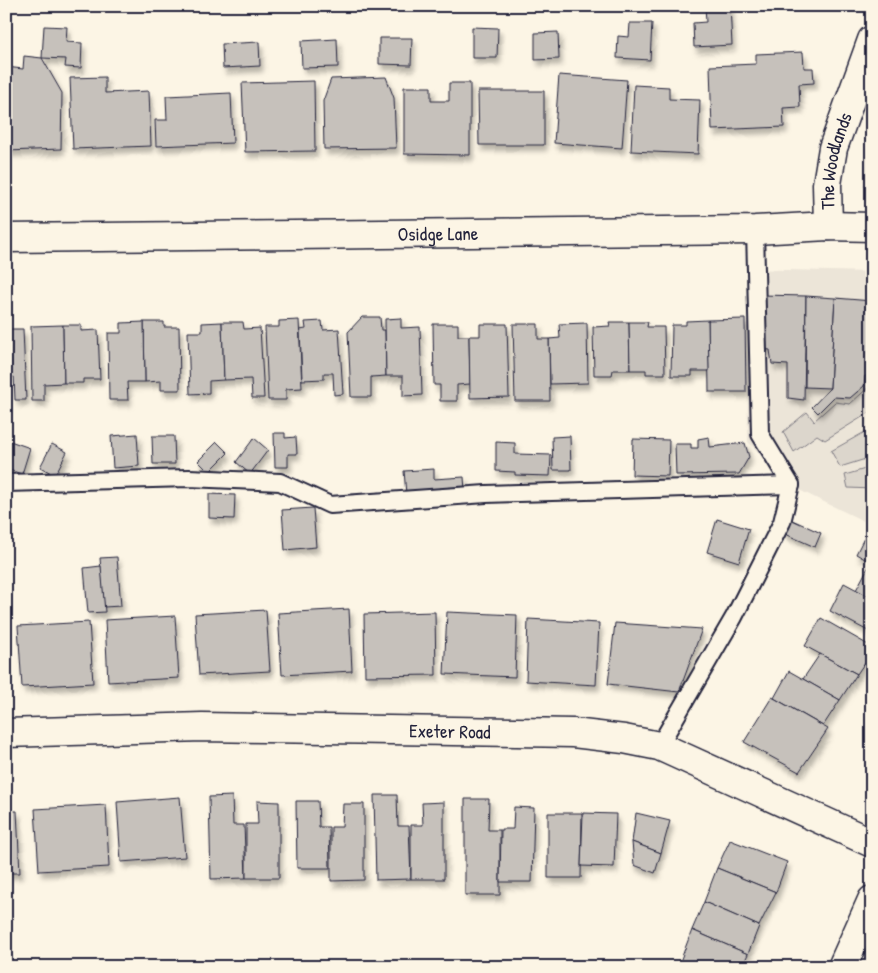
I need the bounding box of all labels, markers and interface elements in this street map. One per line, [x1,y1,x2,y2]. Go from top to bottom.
street label: The Woodlands [814,109,858,210]
street label: Osidge Lane [397,220,479,247]
street label: Exeter Road [409,717,491,745]

